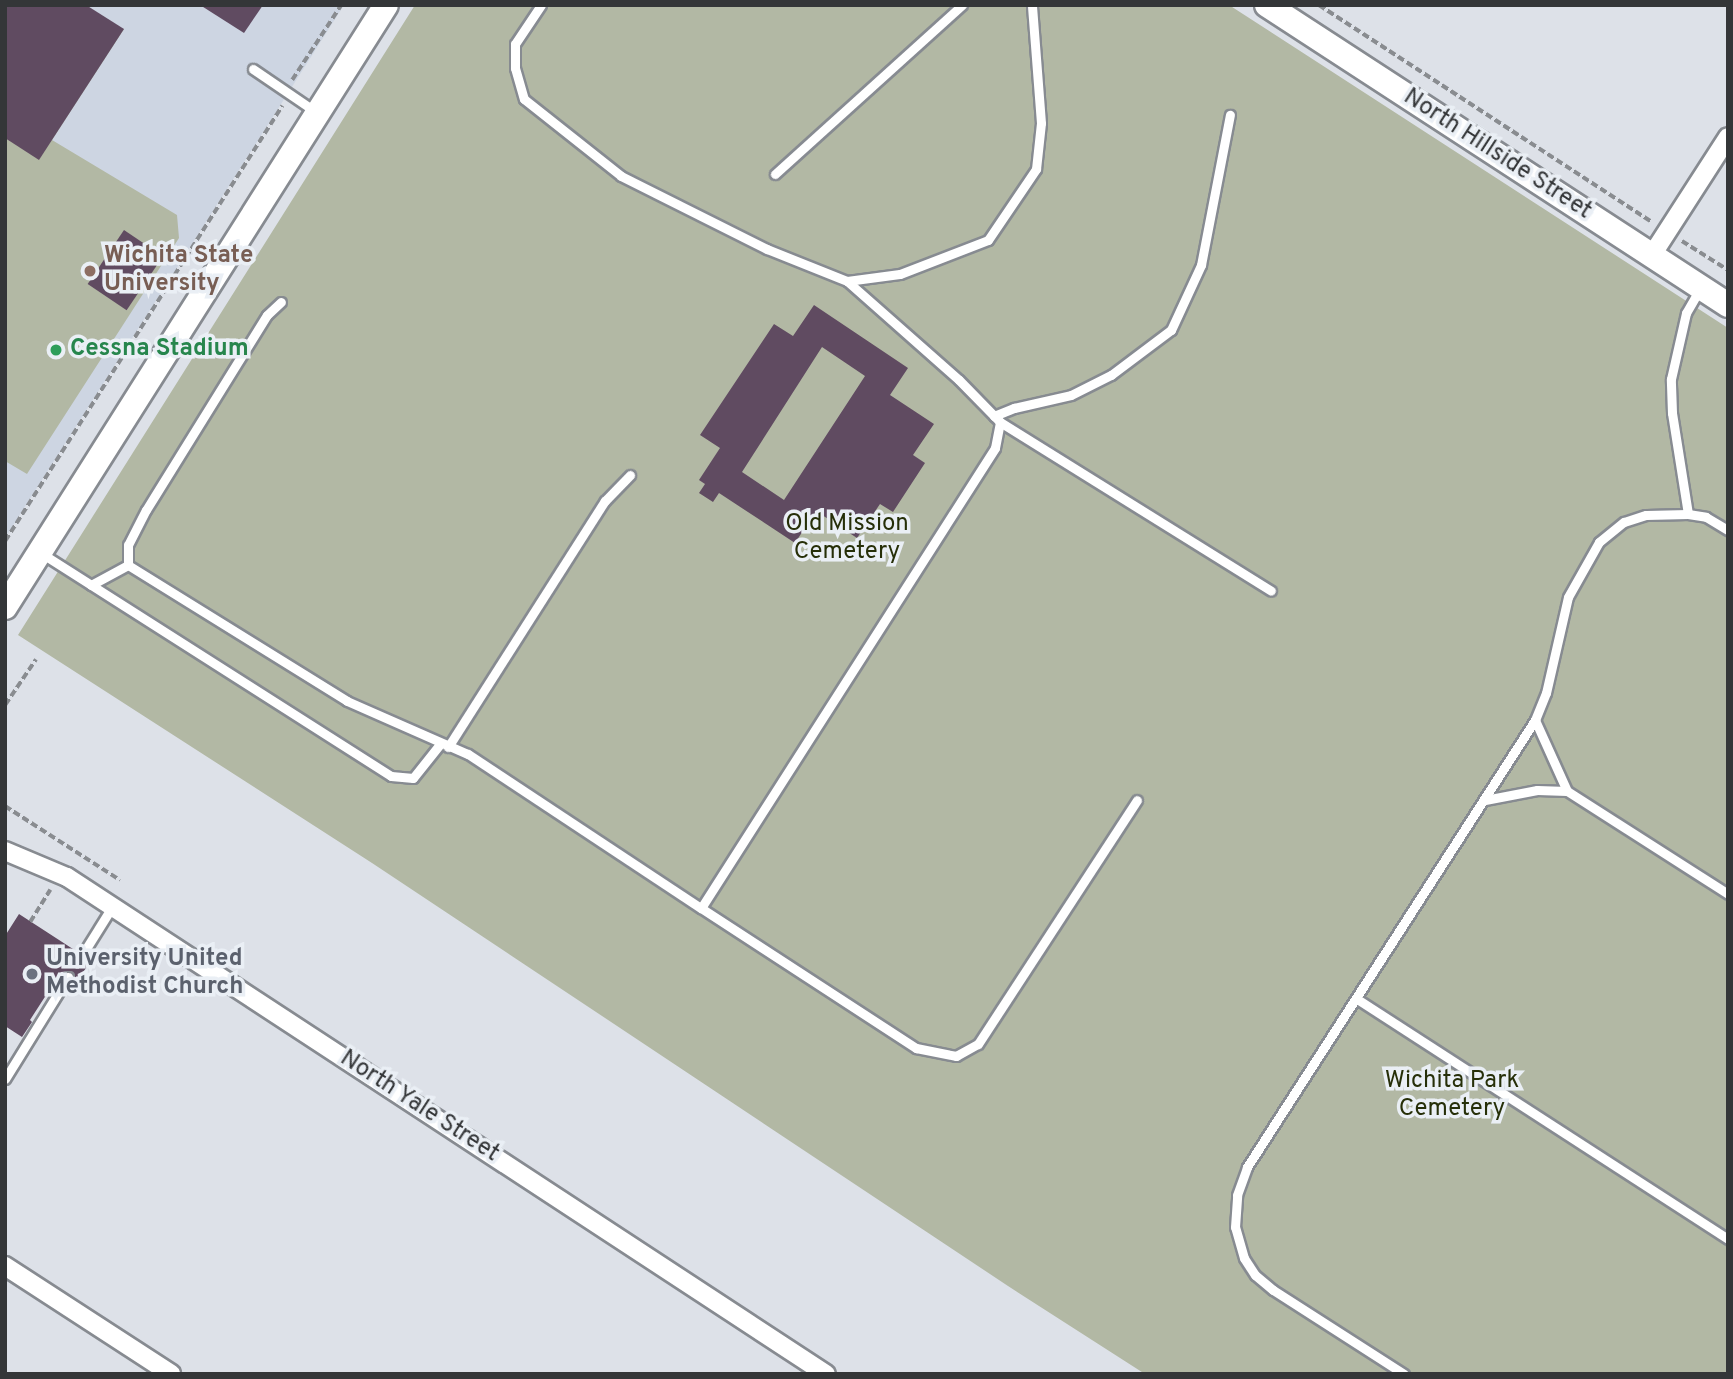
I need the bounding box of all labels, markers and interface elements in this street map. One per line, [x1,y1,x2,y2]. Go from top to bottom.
street label: North Hillside Street [1397,83,1597,227]
place label: Wichita State University [104,243,253,299]
marker: Wichita State University [82,263,98,279]
place label: Cessna Stadium [70,336,249,364]
marker: Cessna Stadium [48,342,64,358]
park label: Old Mission Cemetery [785,511,909,567]
place label: University United Methodist Church [46,946,244,1002]
marker: University United Methodist Church [24,966,40,982]
street label: North Yale Street [334,1045,504,1169]
park label: Wichita Park Cemetery [1385,1068,1519,1124]

